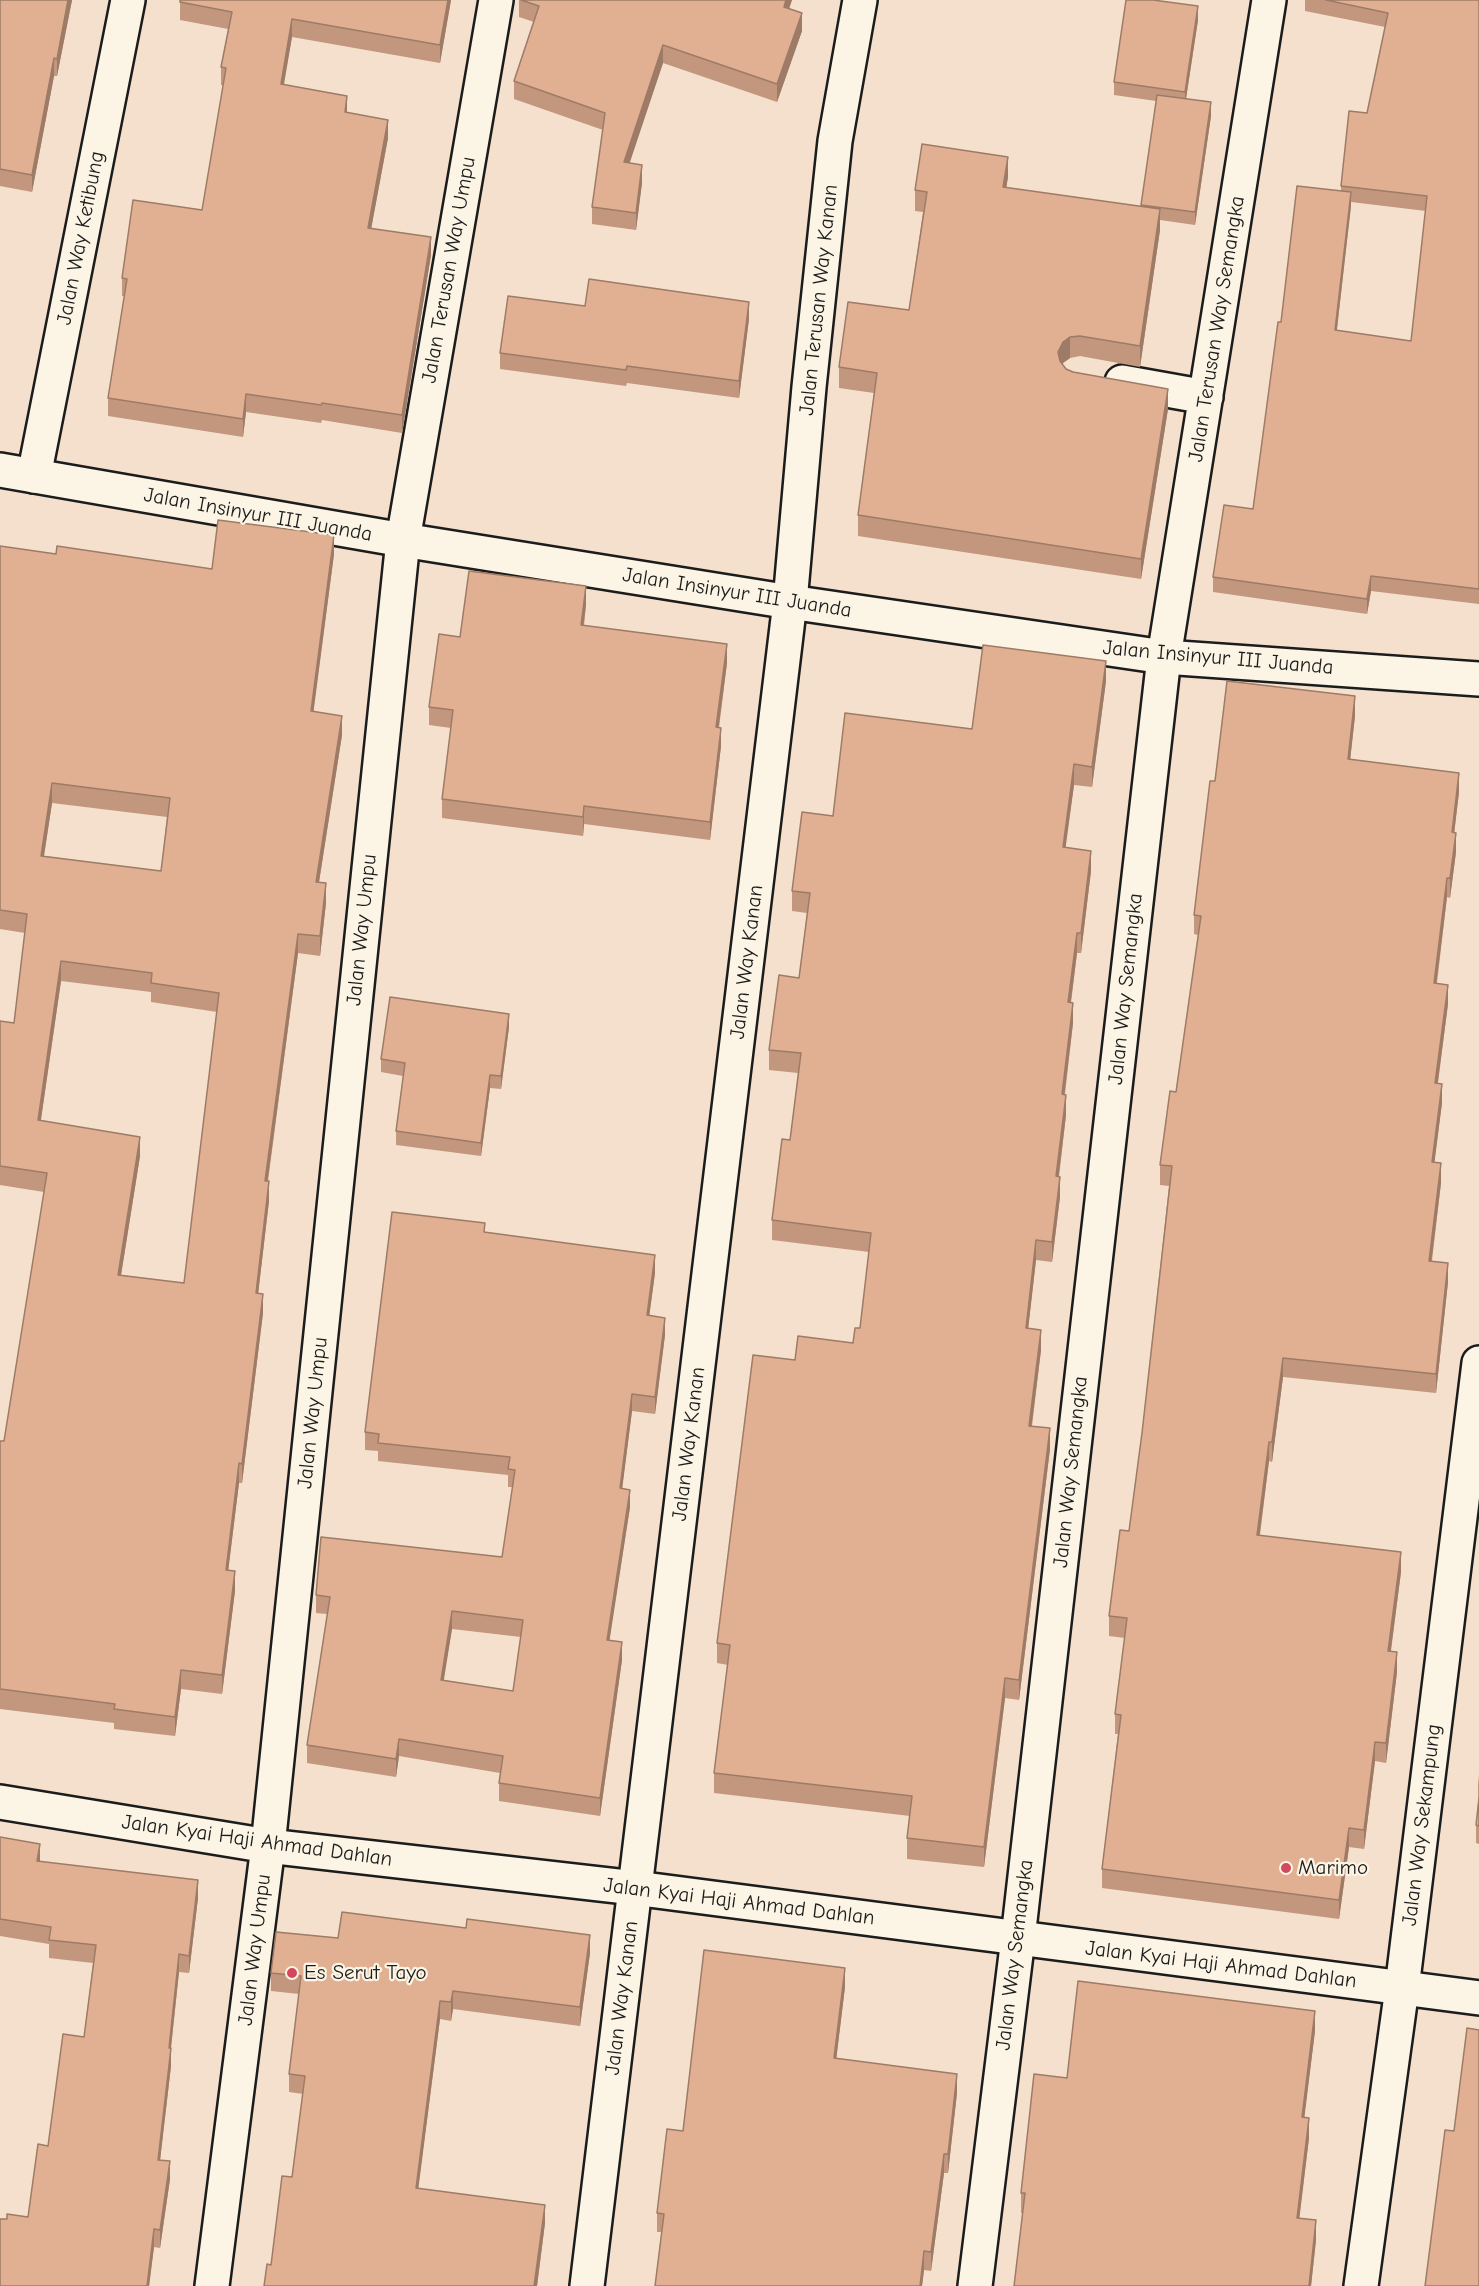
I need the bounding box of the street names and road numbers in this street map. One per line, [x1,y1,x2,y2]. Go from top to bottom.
street label: Jalan Way Ketibung [52,149,110,327]
street label: Jalan Terusan Way Umpu [417,155,481,385]
street label: Jalan Terusan Way Kanan [794,183,844,417]
street label: Jalan Terusan Way Semangka [1184,194,1250,464]
street label: Jalan Insinyur III Juanda [142,483,374,547]
street label: Jalan Insinyur III Juanda [621,562,853,624]
street label: Jalan Insinyur III Juanda [1102,635,1334,681]
street label: Jalan Way Umpu [342,853,382,1007]
street label: Jalan Way Kanan [725,883,769,1041]
street label: Jalan Way Semangka [1103,892,1149,1086]
street label: Jalan Way Umpu [293,1336,333,1490]
street label: Jalan Way Kanan [667,1365,711,1523]
street label: Jalan Way Semangka [1048,1375,1094,1569]
street label: Jalan Way Sekampung [1397,1723,1447,1927]
street label: Jalan Kyai Haji Ahmad Dahlan [120,1810,394,1872]
street label: Jalan Way Semangka [991,1858,1039,2052]
street label: Jalan Way Umpu [233,1873,277,2027]
street label: Jalan Kyai Haji Ahmad Dahlan [602,1873,876,1931]
street label: Jalan Way Kanan [600,1919,644,2077]
street label: Jalan Kyai Haji Ahmad Dahlan [1084,1936,1358,1994]

